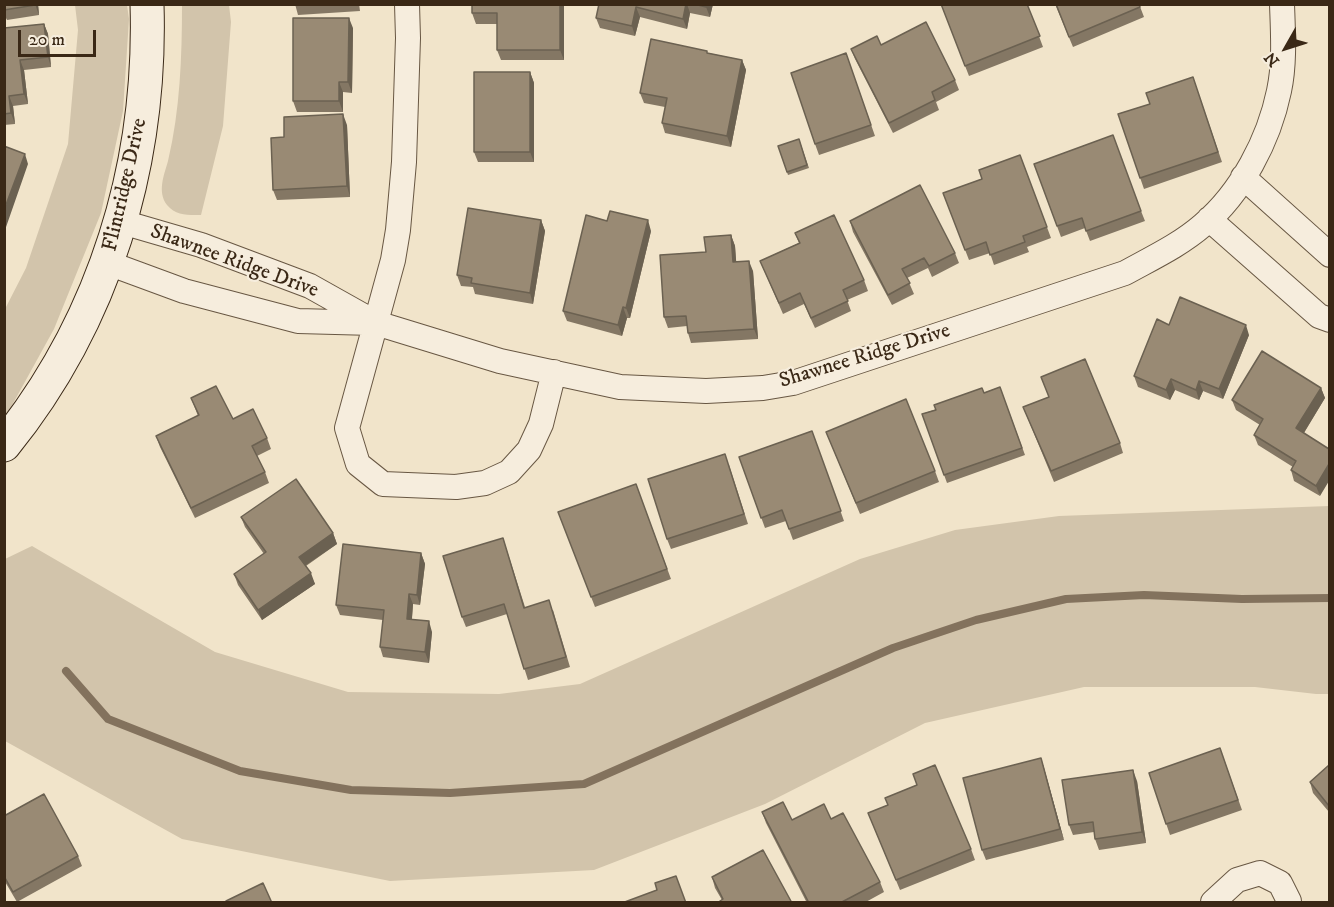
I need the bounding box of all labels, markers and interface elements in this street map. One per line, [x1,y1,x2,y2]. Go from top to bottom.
scale bar [21,18,99,56]
north arrow [1256,18,1316,78]
text: 20 m [29,29,65,51]
text: N [1260,48,1284,71]
street label: Flintridge Drive [98,116,154,254]
street label: Shawnee Ridge Drive [146,220,322,304]
street label: Shawnee Ridge Drive [777,319,953,395]

